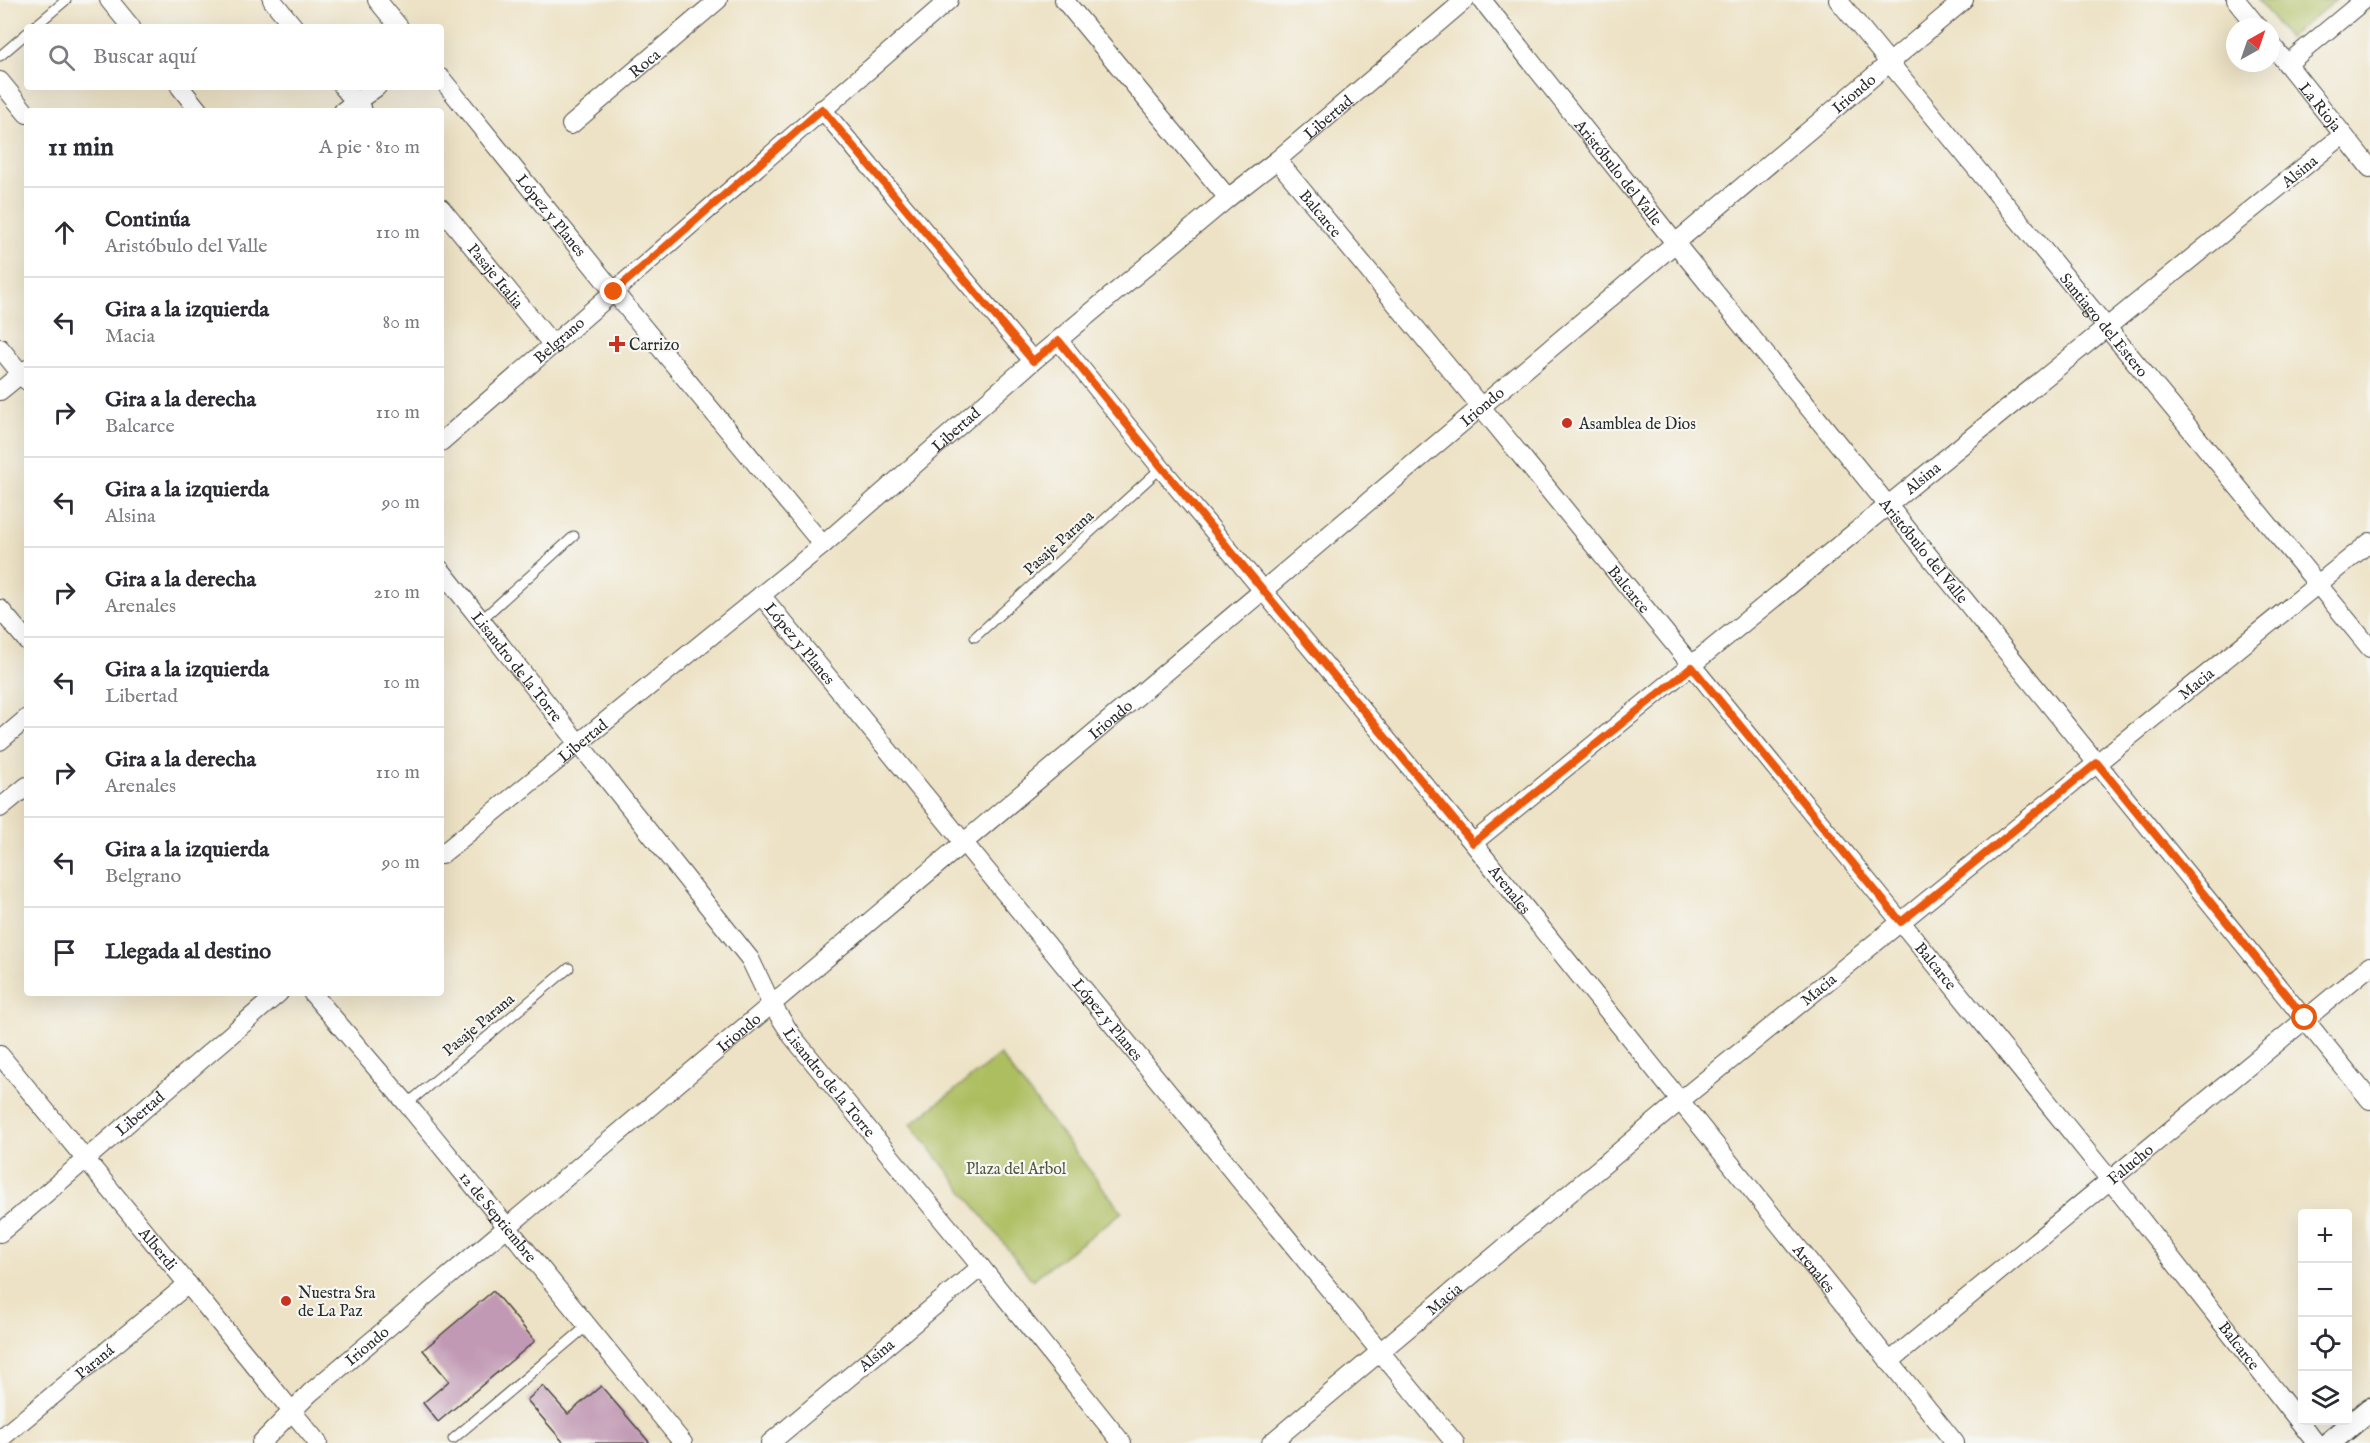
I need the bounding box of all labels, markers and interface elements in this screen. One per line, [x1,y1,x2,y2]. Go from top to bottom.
north arrow [2226,18,2280,72]
search box [24,24,444,90]
icon: search [45,41,78,74]
text: Buscar aquí [93,43,196,71]
street label: Roca [626,45,665,83]
street label: Iriondo [1829,70,1881,119]
street label: La Rioja [2294,79,2345,136]
street label: Libertad [1300,91,1358,145]
street label: Aristóbulo del Valle [1568,116,1666,231]
text: 11 min [48,131,114,164]
text: A pie · 810 m [319,135,420,160]
street label: Alsina [2277,152,2322,194]
street label: López y Planes [511,171,590,262]
street label: Balcarce [1294,187,1345,242]
text: Continúa [105,206,190,234]
icon: ahead [48,216,81,249]
text: 110 m [376,220,420,245]
text: Aristóbulo del Valle [105,234,267,259]
street label: Pasaje Italia [462,240,527,313]
street label: Santiago del Estero [2054,270,2152,382]
route end [600,278,626,304]
text: Gira a la izquierda [105,296,269,324]
icon: left [48,306,81,339]
text: 80 m [383,310,420,335]
street label: Belgrano [530,313,590,369]
text: Macia [105,324,155,349]
place label: Carrizo [629,336,680,356]
marker: Carrizo [610,337,624,351]
street label: Iriondo [1457,383,1509,432]
text: Gira a la derecha [105,386,256,414]
icon: right [48,396,81,429]
text: 110 m [376,400,420,425]
street label: Libertad [928,403,986,457]
text: Balcarce [105,414,175,439]
place label: Asamblea de Dios [1578,415,1696,435]
marker: Asamblea de Dios [1560,416,1574,430]
street label: Alsina [1901,458,1945,500]
text: Gira a la izquierda [105,476,269,504]
icon: left [48,486,81,519]
text: 90 m [382,490,420,515]
street label: Aristóbulo del Valle [1873,494,1971,608]
text: Alsina [105,504,156,529]
street label: Pasaje Parana [1020,507,1099,580]
street label: Balcarce [1602,562,1653,618]
text: Gira a la derecha [105,566,256,594]
icon: right [48,576,81,609]
text: 210 m [374,580,420,605]
text: Arenales [105,594,176,619]
street label: López y Planes [759,599,839,690]
street label: Lisandro de la Torre [466,608,566,727]
text: Gira a la izquierda [105,656,269,684]
street label: Macia [2175,664,2219,705]
icon: left [48,666,81,699]
text: 10 m [383,670,420,695]
text: Libertad [105,684,178,709]
street label: Iriondo [1085,696,1138,745]
street label: Libertad [555,715,613,768]
text: Gira a la derecha [105,746,256,774]
icon: right [48,756,81,789]
text: 110 m [376,760,420,785]
text: Arenales [105,774,176,799]
text: Gira a la izquierda [105,836,269,864]
icon: left [48,846,81,879]
text: 90 m [382,850,420,875]
street label: Arenales [1482,861,1534,919]
text: Belgrano [105,864,181,889]
icon: arrive [48,936,81,969]
text: Llegada al destino [105,938,271,966]
street label: Balcarce [1909,939,1960,995]
street label: Macia [1798,970,1841,1011]
street label: López y Planes [1067,975,1146,1066]
street label: Pasaje Parana [439,990,519,1061]
route start [2291,1004,2317,1030]
street label: Iriondo [714,1009,766,1058]
street label: Lisandro de la Torre [777,1025,879,1142]
street label: Libertad [112,1088,170,1141]
street label: Falucho [2104,1140,2158,1190]
park label: Plaza del Arbol [966,1160,1067,1180]
street label: 12 de Septiembre [454,1168,540,1267]
map controls [2298,1209,2352,1425]
button: + [2298,1209,2352,1263]
street label: Alberdi [133,1223,180,1275]
street label: Arenales [1787,1240,1839,1298]
button: − [2298,1263,2352,1317]
street label: Macia [1423,1280,1467,1321]
place label: Nuestra Sra de La Paz [298,1284,376,1322]
marker: Nuestra Sra de La Paz [279,1294,293,1308]
button: locate [2298,1317,2352,1371]
street label: Balcarce [2213,1319,2263,1375]
street label: Iriondo [342,1322,394,1371]
street label: Alsina [855,1335,899,1377]
street label: Paraná [72,1341,119,1385]
button: layers [2298,1371,2352,1425]

